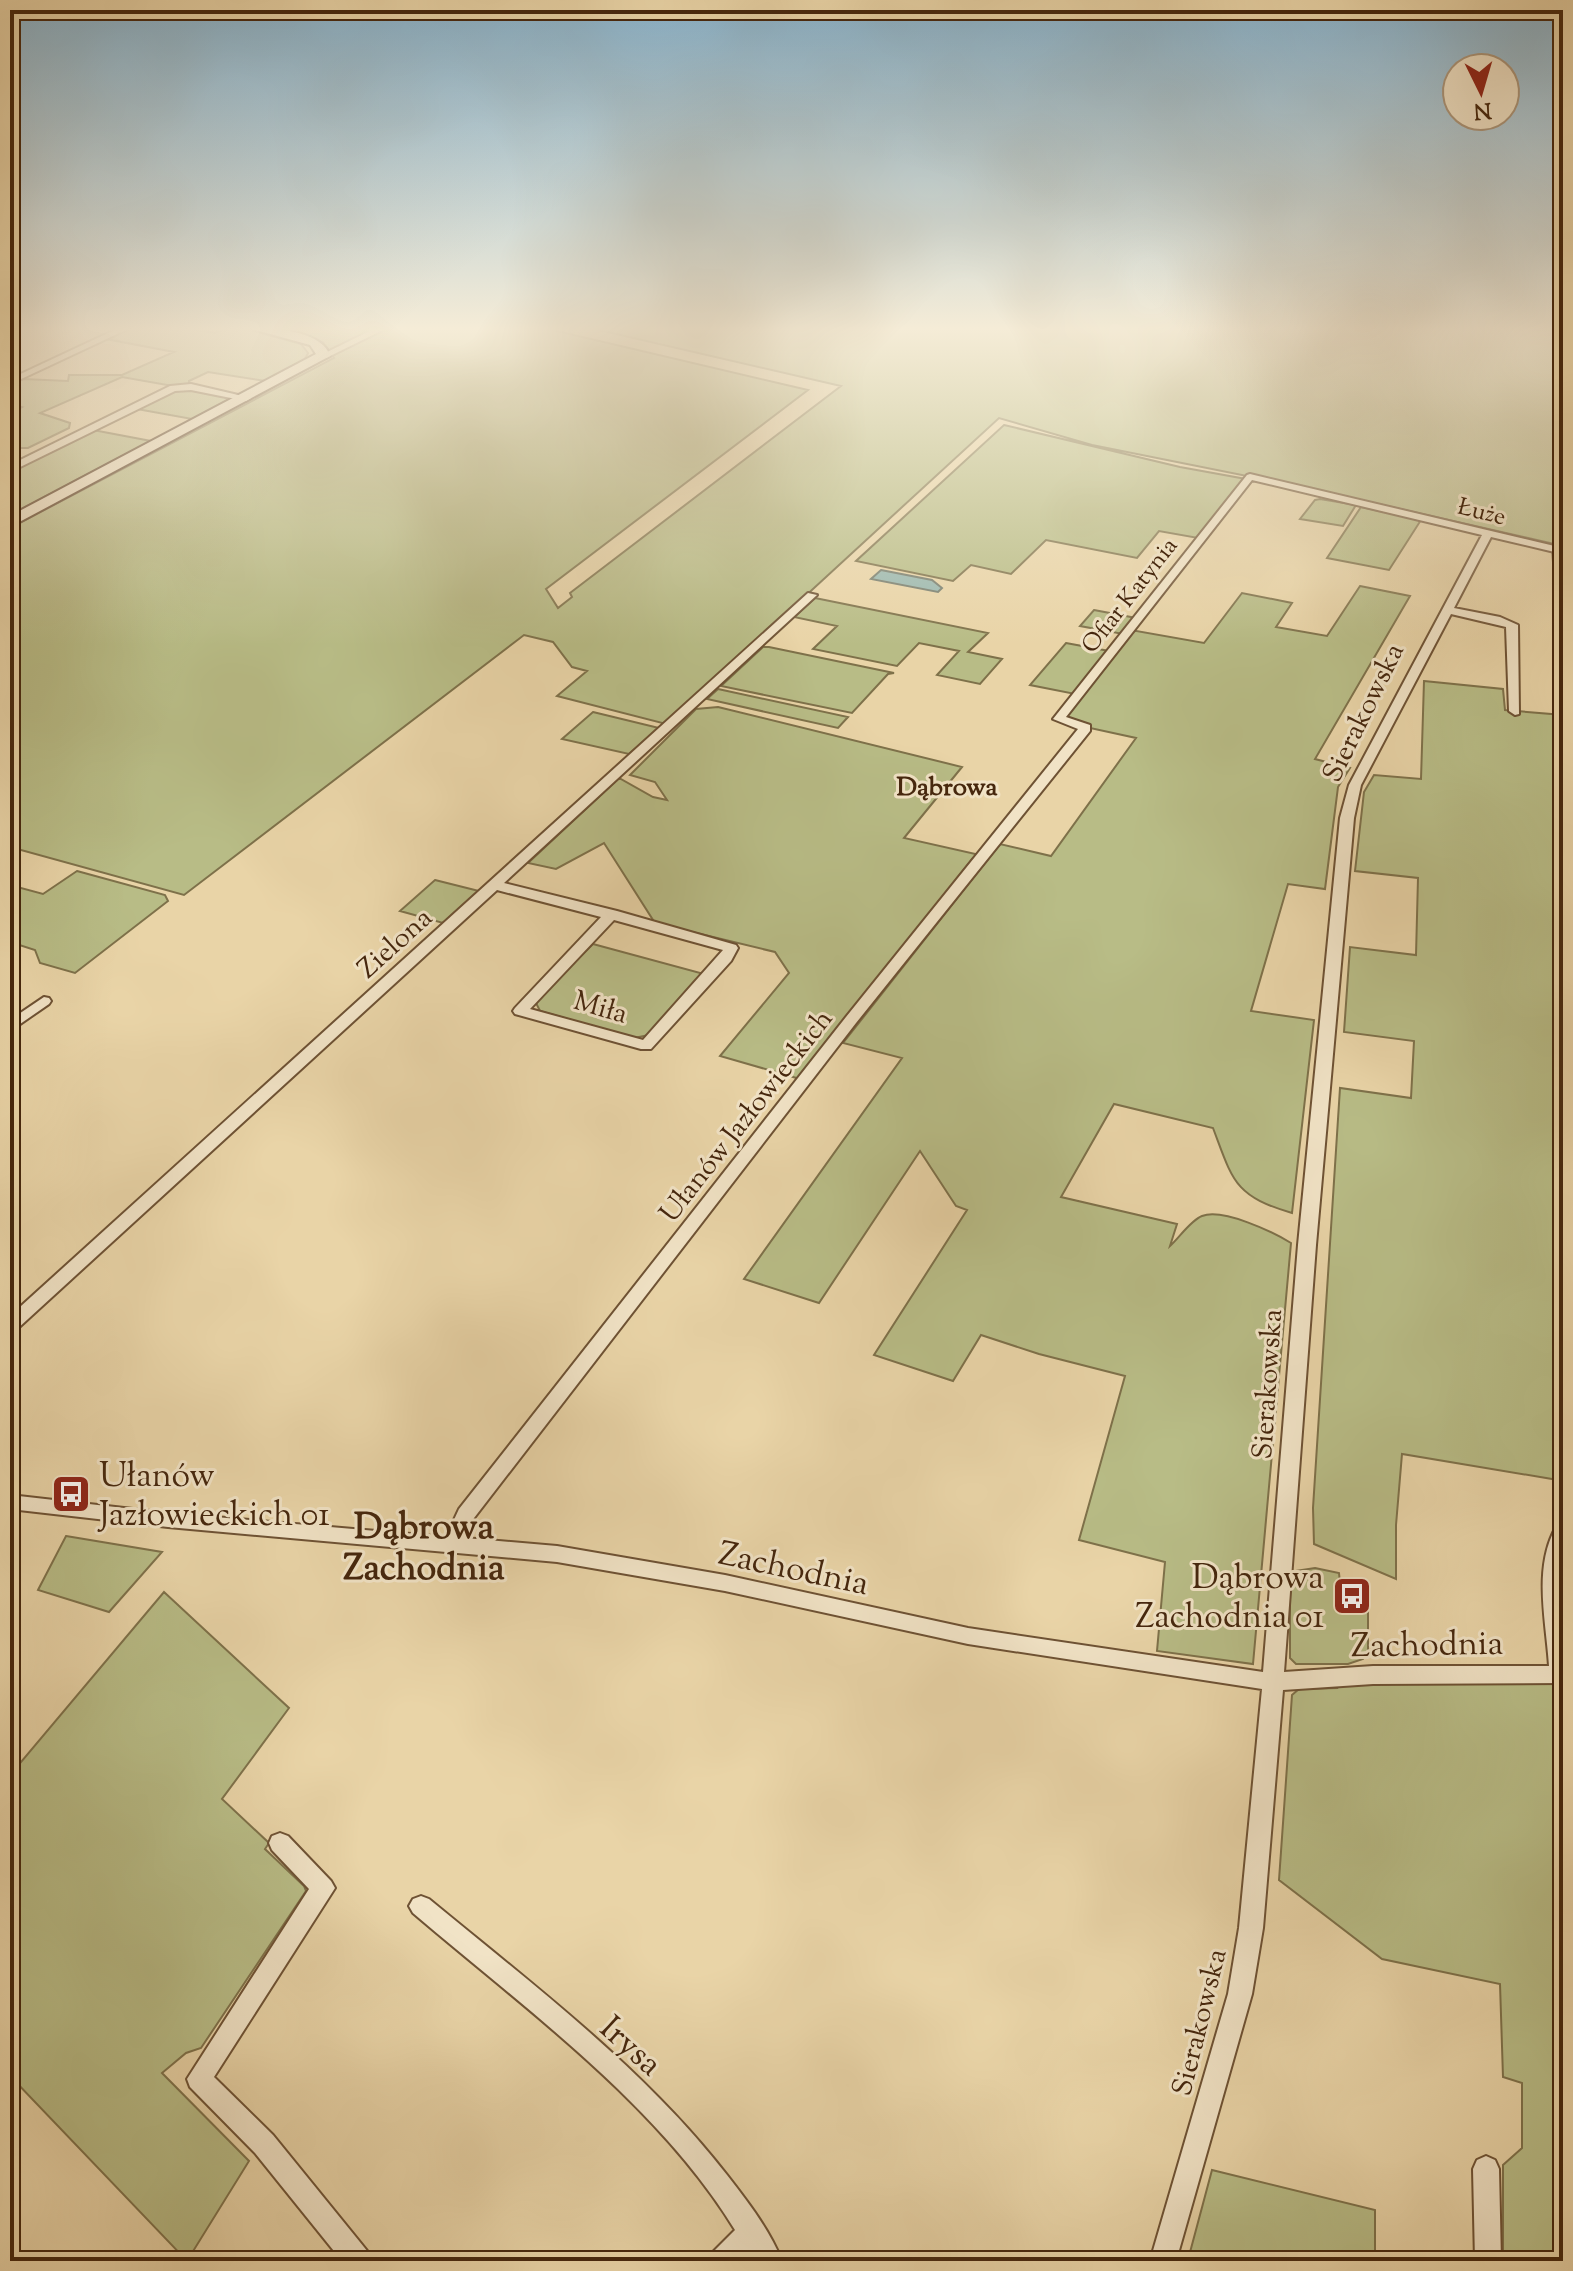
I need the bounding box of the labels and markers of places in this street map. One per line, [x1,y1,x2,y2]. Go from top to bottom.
place label: Ułanów Jazłowieckich 01 [97,1453,330,1541]
bus stop icon: Ułanów Jazłowieckich 01 [50,1473,92,1515]
place label: Dąbrowa Zachodnia 01 [1135,1555,1324,1643]
bus stop icon: Dąbrowa Zachodnia 01 [1331,1575,1373,1617]

